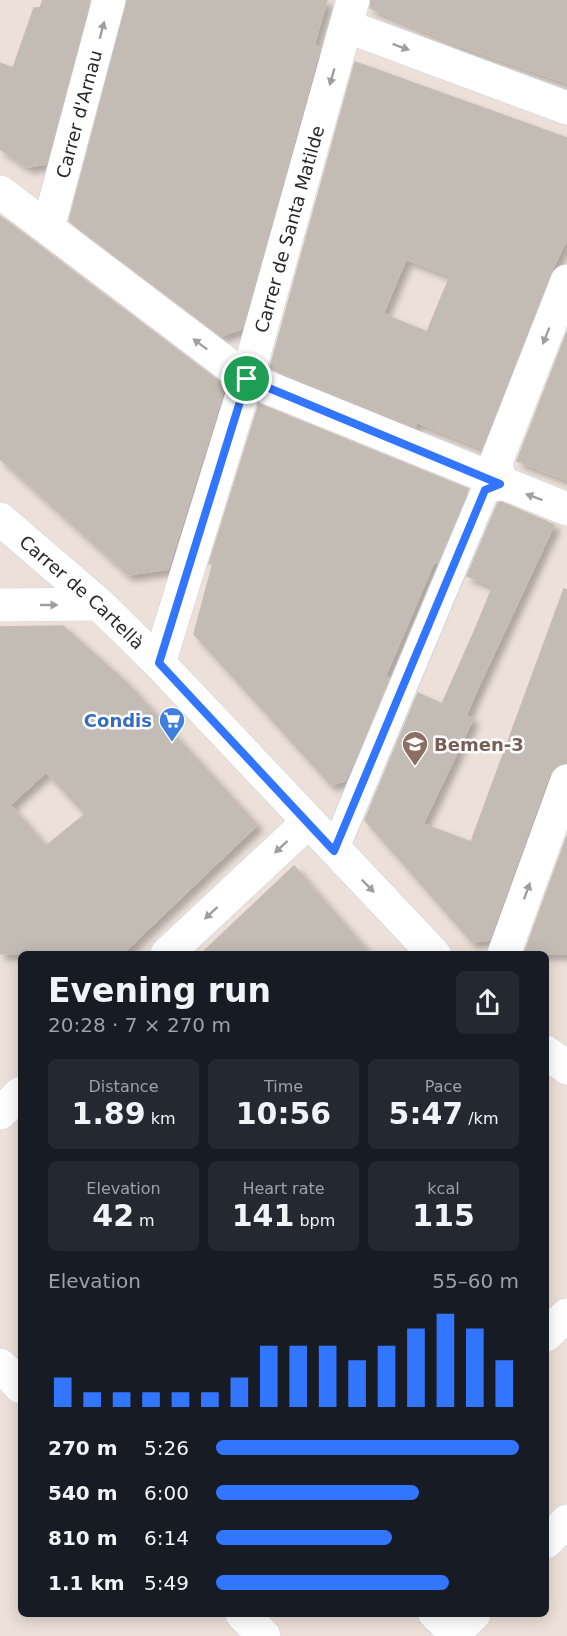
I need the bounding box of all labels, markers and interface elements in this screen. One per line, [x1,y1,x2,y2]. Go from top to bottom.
one-way arrow [97,21,107,39]
one-way arrow [392,42,410,52]
street label: Carrer d'Arnau [51,48,106,180]
one-way arrow [327,68,336,86]
street label: Carrer de Santa Matilde [250,123,328,335]
one-way arrow [541,327,551,345]
one-way arrow [193,338,208,350]
pin [221,353,272,404]
icon: arrive [230,362,263,395]
one-way arrow [524,491,542,501]
street label: Carrer de Cartellà [16,530,149,653]
one-way arrow [40,600,59,610]
supermarket icon: Condis [157,705,187,743]
place label: Condis [84,710,152,731]
school or university icon: Bemen-3 [400,729,430,767]
place label: Bemen-3 [434,734,524,755]
one-way arrow [273,840,288,854]
one-way arrow [361,879,375,893]
one-way arrow [523,882,532,900]
one-way arrow [205,905,219,919]
text: Evening run [48,971,271,1010]
button: share [456,971,519,1034]
text: 20:28 · 7 × 270 m [48,1013,231,1037]
text: Distance [89,1077,158,1096]
text: Time [264,1077,303,1096]
text: Pace [425,1077,462,1096]
text: 1.89 [72,1096,146,1131]
text: 10:56 [236,1096,331,1131]
text: 5:47 [389,1096,463,1131]
text: km [146,1109,175,1128]
text: /km [463,1109,498,1128]
text: Elevation [86,1179,161,1198]
text: Heart rate [242,1179,325,1198]
text: kcal [427,1179,460,1198]
text: 42 [92,1198,134,1233]
text: 141 [232,1198,294,1233]
text: 115 [412,1198,475,1233]
text: m [134,1211,155,1230]
text: bpm [294,1211,335,1230]
text: Elevation [48,1269,141,1293]
text: 55–60 m [432,1269,519,1293]
text: 270 m [48,1436,118,1460]
text: 5:26 [144,1436,189,1460]
text: 540 m [48,1481,118,1505]
text: 6:00 [144,1481,189,1505]
text: 810 m [48,1526,118,1550]
text: 6:14 [144,1526,189,1550]
text: 1.1 km [48,1571,125,1595]
text: 5:49 [144,1571,189,1595]

